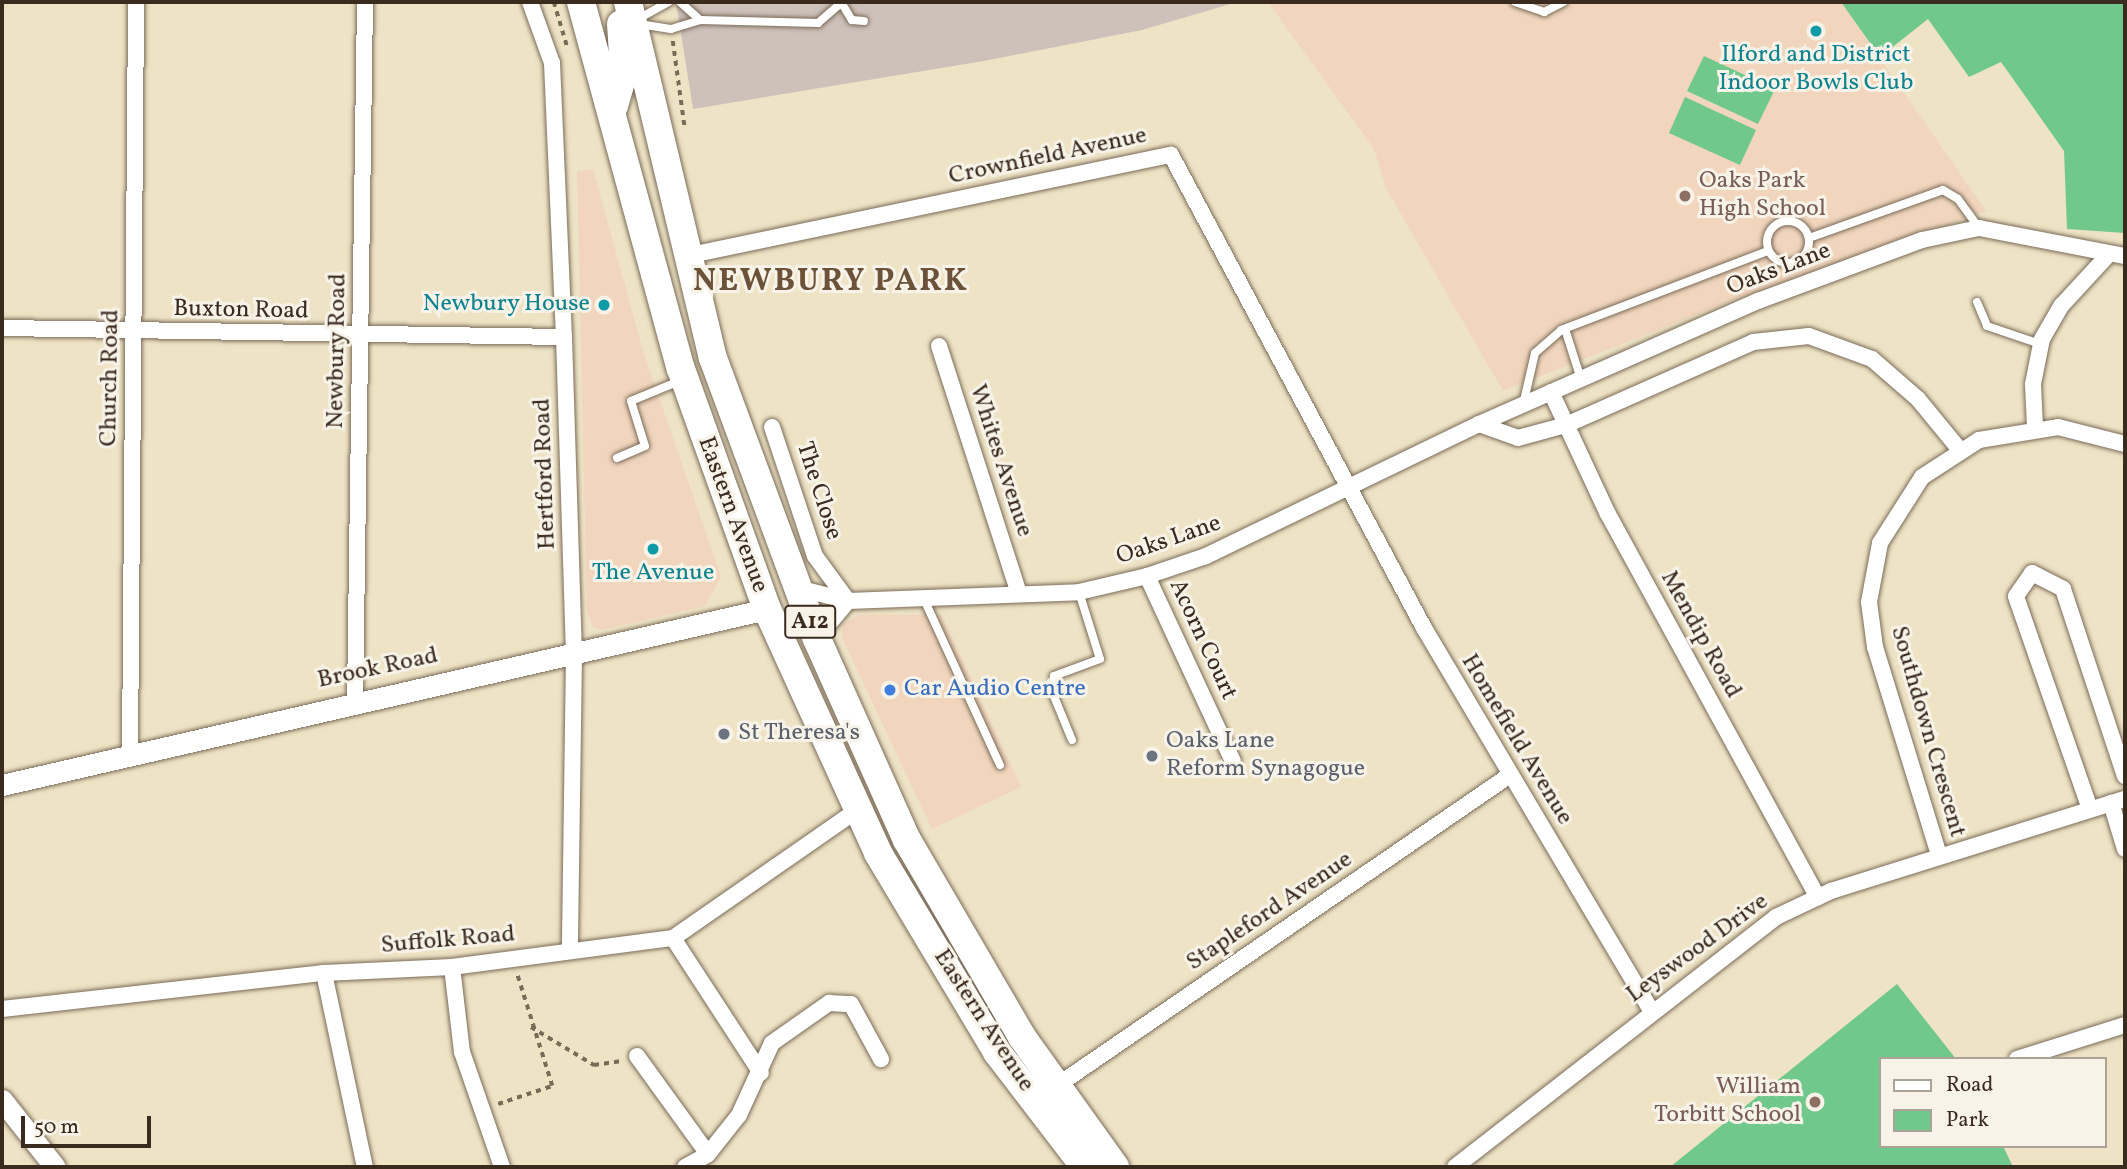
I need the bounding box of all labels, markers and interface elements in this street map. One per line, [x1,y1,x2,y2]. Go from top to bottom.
marker: Ilford and District Indoor Bowls Club [1808,23,1824,39]
place label: Ilford and District Indoor Bowls Club [1719,42,1913,98]
street label: Crownfield Avenue [946,122,1150,192]
place label: Oaks Park High School [1699,168,1826,224]
marker: Oaks Park High School [1677,188,1693,204]
street label: Oaks Lane [1723,237,1835,303]
district label: NEWBURY PARK [694,263,968,301]
street label: Newbury Road [322,273,354,429]
place label: Newbury House [422,291,590,319]
street label: Buxton Road [173,295,309,327]
marker: Newbury House [596,297,612,313]
street label: Church Road [95,309,127,447]
street label: Whites Avenue [962,381,1038,541]
street label: Hertford Road [529,398,563,550]
street label: Eastern Avenue [690,433,774,597]
street label: The Close [789,438,847,544]
street label: Oaks Lane [1113,510,1225,572]
marker: The Avenue [645,541,661,557]
place label: The Avenue [592,560,714,588]
street label: Mendip Road [1653,566,1747,704]
street label: Acorn Court [1162,575,1242,705]
road number: A12 [784,602,836,642]
street label: Southdown Crescent [1883,623,1971,841]
street label: Brook Road [315,642,441,696]
street label: Homefield Avenue [1454,649,1578,831]
place label: Car Audio Centre [904,676,1086,704]
marker: Car Audio Centre [882,682,898,698]
place label: St Theresa's [738,720,861,748]
marker: St Theresa's [716,726,732,742]
place label: Oaks Lane Reform Synagogue [1166,728,1365,784]
marker: Oaks Lane Reform Synagogue [1144,748,1160,764]
street label: Stapleford Avenue [1182,846,1358,978]
street label: Leyswood Drive [1622,888,1774,1010]
street label: Suffolk Road [380,921,516,961]
street label: Eastern Avenue [926,944,1040,1098]
legend [1878,1057,2106,1148]
text: Road [1946,1071,1993,1100]
place label: William Torbitt School [1654,1074,1801,1130]
marker: William Torbitt School [1807,1094,1823,1110]
scale bar [24,1102,154,1146]
text: Park [1946,1106,1989,1135]
text: 50 m [34,1113,79,1142]

